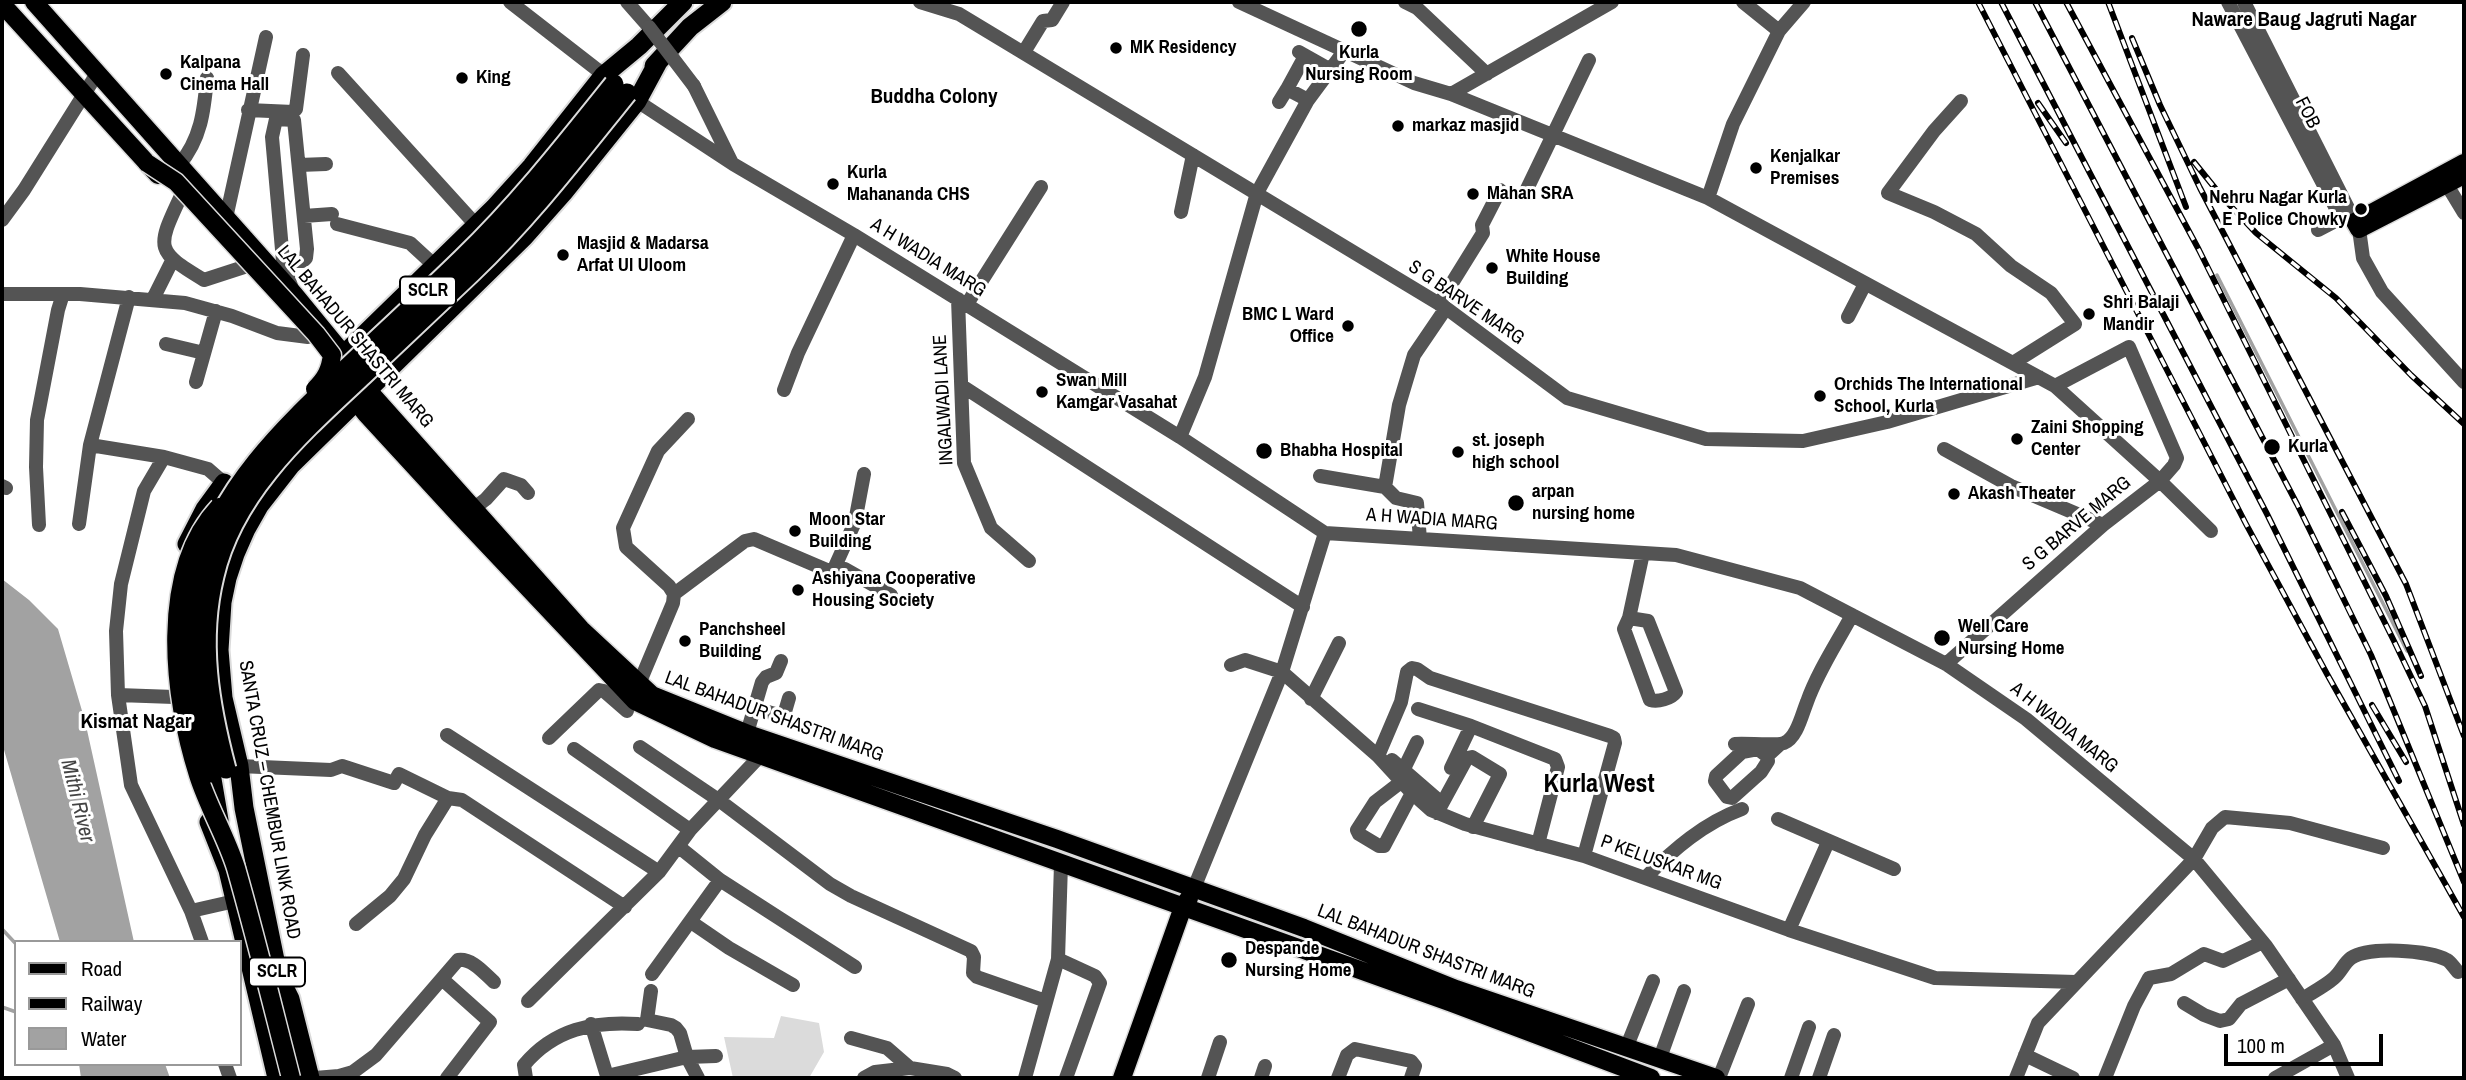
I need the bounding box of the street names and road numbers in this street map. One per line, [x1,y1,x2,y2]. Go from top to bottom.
street label: FOB [2290,94,2324,132]
street label: A H WADIA MARG [866,213,990,303]
street label: LAL BAHADUR SHASTRI MARG [272,241,438,433]
street label: S G BARVE MARG [1404,256,1528,350]
road number: SCLR [400,276,456,306]
street label: INGALWADI LANE [929,334,959,466]
street label: S G BARVE MARG [2018,472,2136,576]
street label: A H WADIA MARG [1365,504,1499,536]
street label: SANTA CRUZ – CHEMBUR LINK ROAD [233,659,305,941]
street label: LAL BAHADUR SHASTRI MARG [661,667,887,767]
street label: A H WADIA MARG [2006,678,2122,778]
street label: P KELUSKAR MG [1597,831,1725,895]
street label: LAL BAHADUR SHASTRI MARG [1314,900,1538,1004]
road number: SCLR [249,958,305,987]

